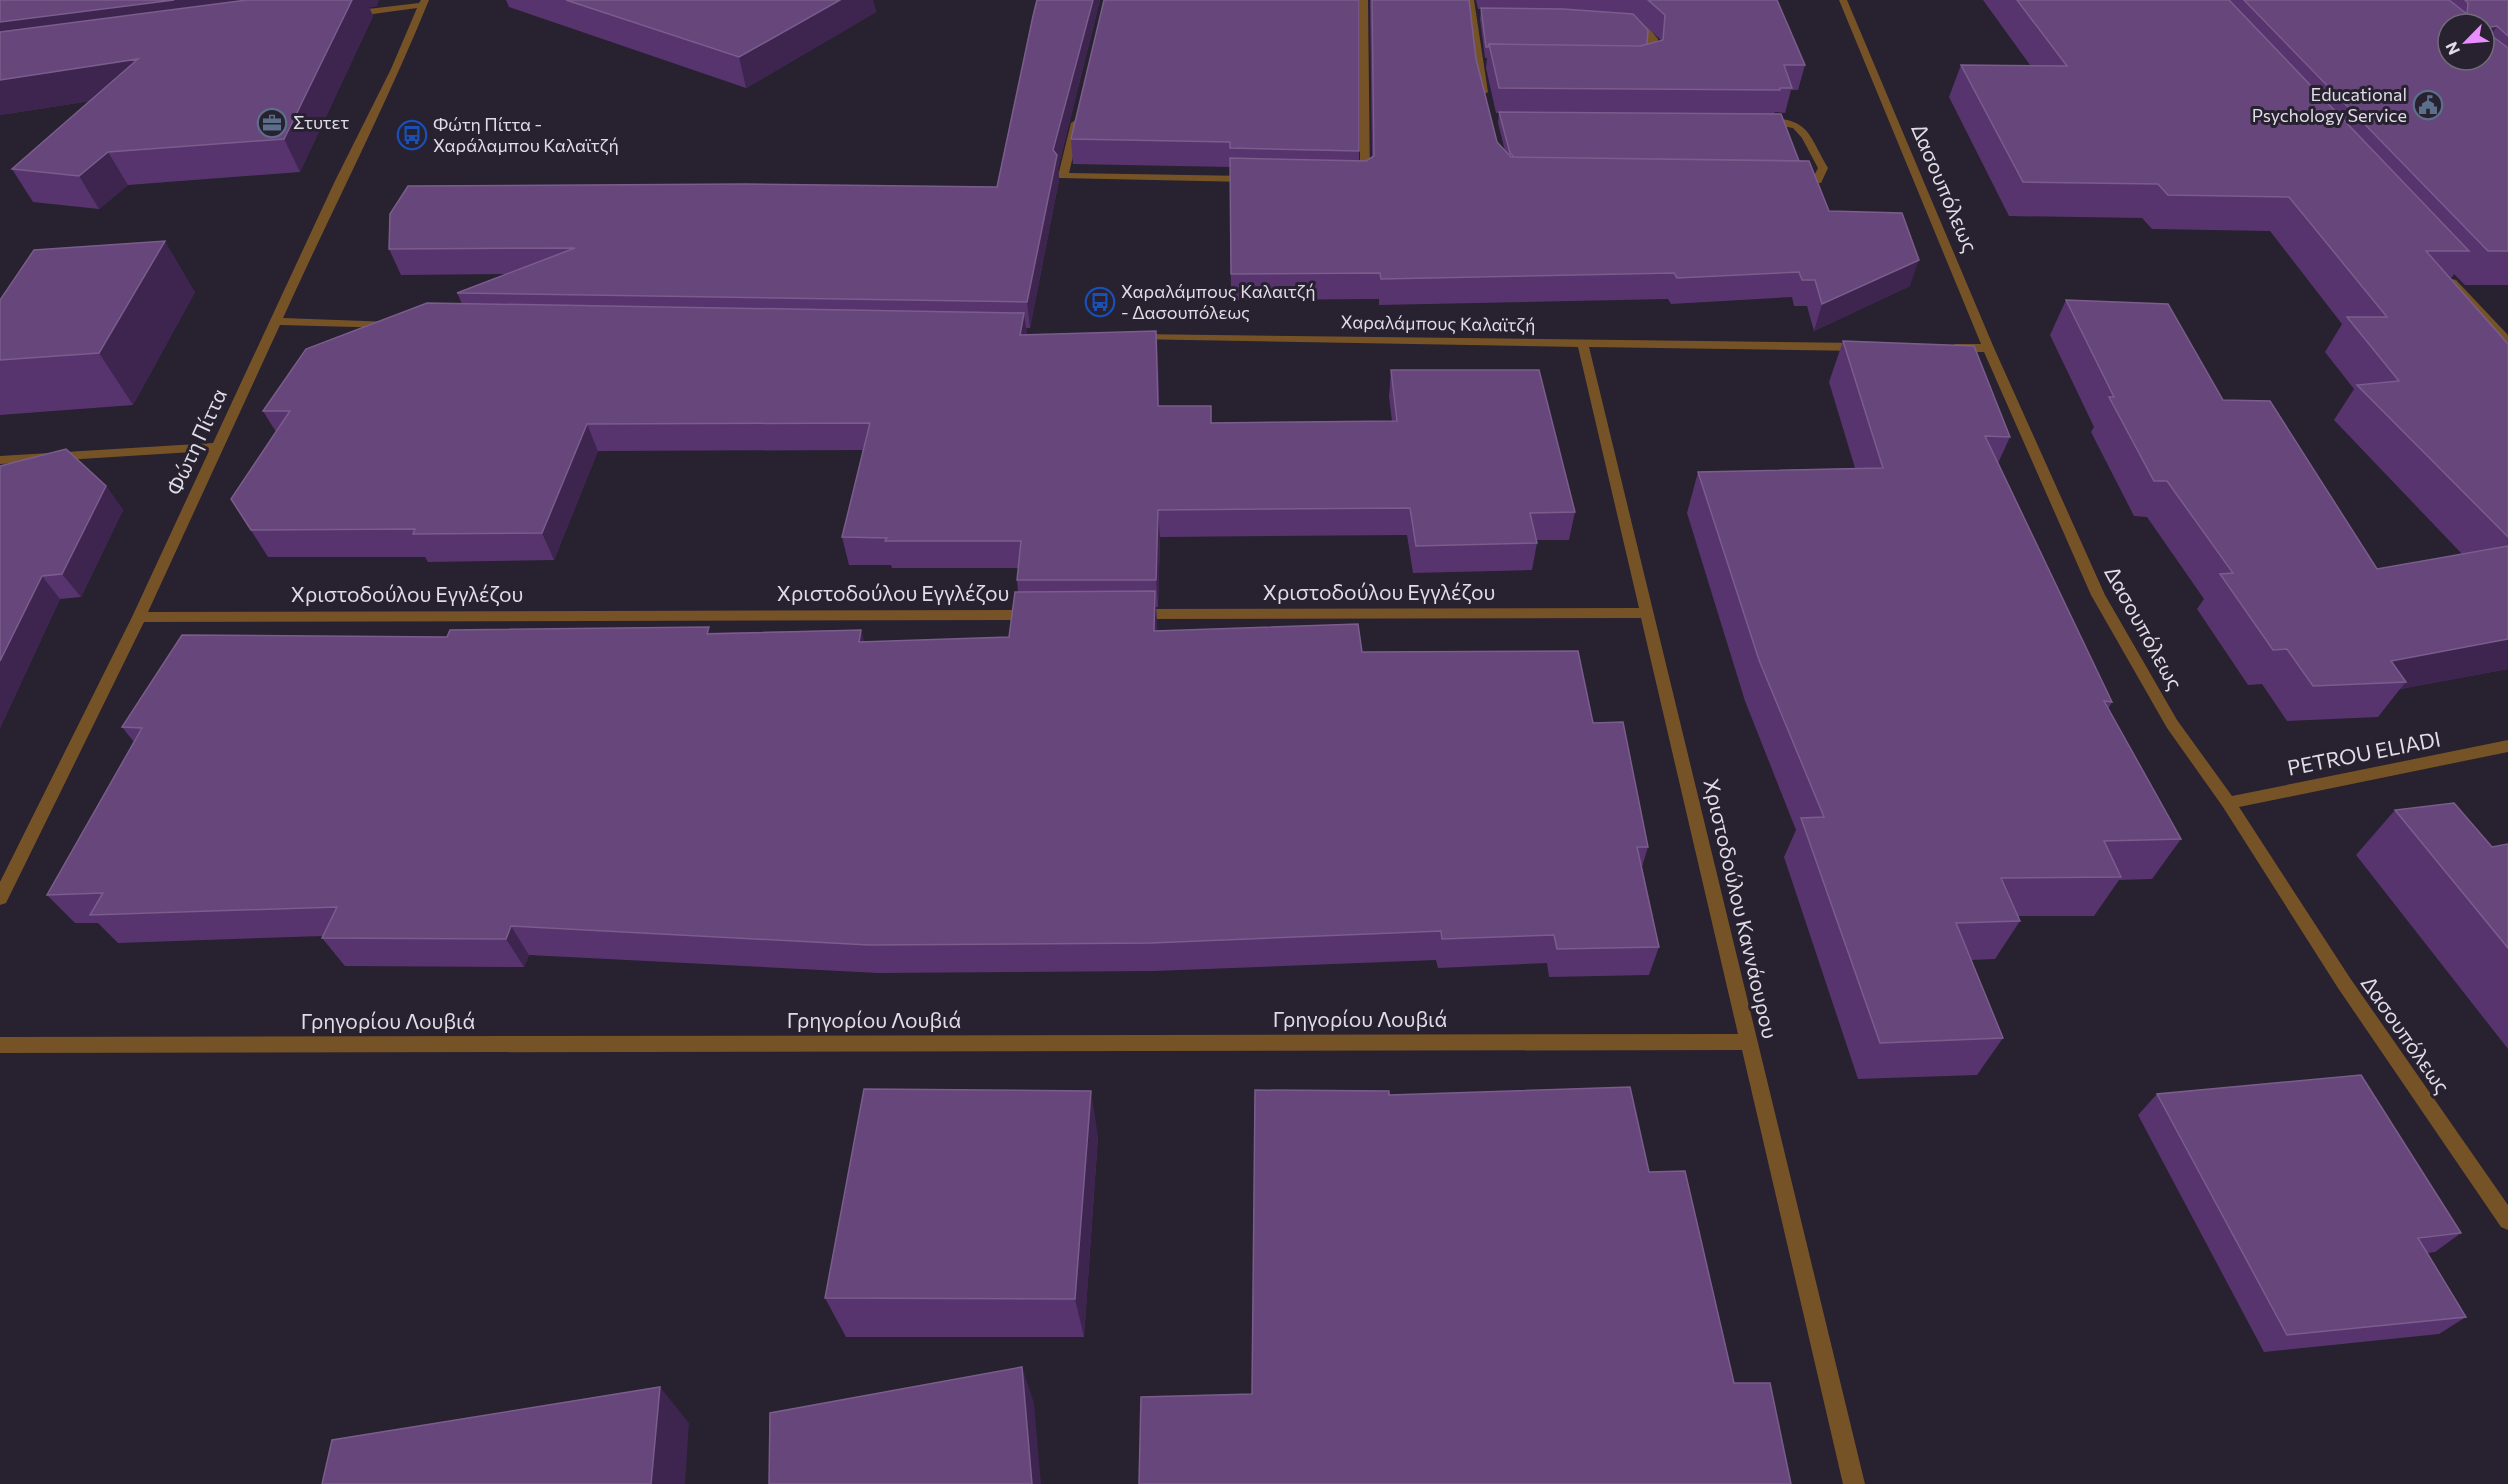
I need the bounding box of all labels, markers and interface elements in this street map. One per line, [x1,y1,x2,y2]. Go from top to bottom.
north arrow [2436,12,2496,72]
text: N [2441,39,2463,58]
place label: Educational Psychology Service [2252,83,2407,126]
public building icon: Educational Psychology Service [2412,89,2444,121]
office icon: Στυτετ [256,107,288,139]
place label: Στυτετ [293,111,350,133]
place label: Φώτη Πίττα - Χαράλαμπου Καλαϊτζή [433,113,619,156]
bus stop icon: Φώτη Πίττα - Χαράλαμπου Καλαϊτζή [396,119,428,151]
street label: Δασουπόλεως [1907,119,1984,256]
place label: Χαραλάμπους Καλαιτζή - Δασουπόλεως [1121,280,1316,323]
bus stop icon: Χαραλάμπους Καλαιτζή - Δασουπόλεως [1084,286,1116,318]
street label: Χαραλάμπους Καλαϊτζή [1341,310,1536,336]
street label: Φώτη Πίττα [160,384,231,499]
street label: Δασουπόλεως [2100,561,2189,694]
street label: Χριστοδούλου Εγγλέζου [1263,579,1495,604]
street label: Χριστοδούλου Εγγλέζου [777,580,1009,605]
street label: Χριστοδούλου Εγγλέζου [291,581,523,606]
street label: PETROU ELIADI [2285,725,2442,780]
street label: Χριστοδούλου Καννάουρου [1699,776,1784,1041]
street label: Δασουπόλεως [2357,971,2456,1098]
street label: Γρηγορίου Λουβιά [1273,1006,1447,1031]
street label: Γρηγορίου Λουβιά [787,1007,961,1032]
street label: Γρηγορίου Λουβιά [301,1008,475,1033]

